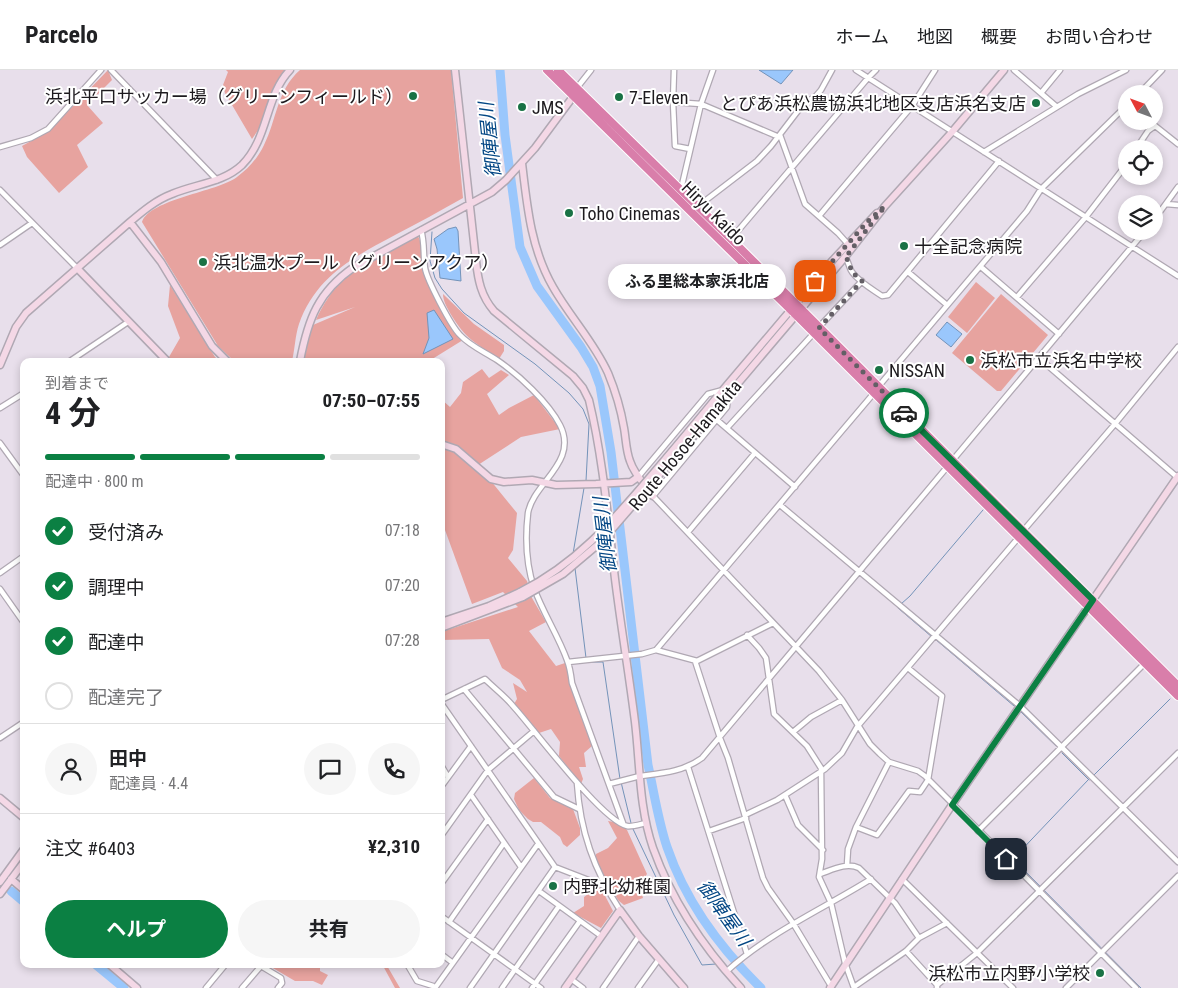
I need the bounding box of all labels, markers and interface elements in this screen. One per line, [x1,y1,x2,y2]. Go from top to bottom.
text: Parcelo [25,21,98,49]
text: ホーム [836,26,889,47]
text: 地図 [917,26,953,47]
text: 概要 [981,26,1017,47]
text: お問い合わせ [1045,26,1153,47]
north arrow [1118,85,1162,130]
map controls [1118,85,1163,240]
place label: 浜北平口サッカー場（グリーンフィールド） [45,86,403,107]
place label: 7-Eleven [629,87,689,108]
marker: 浜北平口サッカー場（グリーンフィールド） [407,90,419,102]
marker: 7-Eleven [613,91,625,103]
place label: とぴあ浜松農協浜北地区支店浜名支店 [720,93,1026,114]
place label: JMS [532,97,564,118]
marker: とぴあ浜松農協浜北地区支店浜名支店 [1030,97,1042,109]
water label: 御陣屋川 [474,99,505,179]
marker: JMS [516,101,528,113]
button: locate [1118,140,1163,185]
street label: Hiryu Kaido [678,177,750,249]
button: layers [1118,195,1163,240]
place label: Toho Cinemas [579,203,680,224]
marker: Toho Cinemas [563,207,575,219]
place label: 十全記念病院 [914,236,1022,257]
marker: 十全記念病院 [898,240,910,252]
place label: 浜北温水プール（グリーンアクア） [213,252,499,273]
marker: 浜北温水プール（グリーンアクア） [197,256,209,268]
pin [794,260,836,302]
callout: ふる里総本家浜北店 [608,264,785,298]
icon: bag [801,267,829,295]
text: ふる里総本家浜北店 [625,272,769,291]
place label: 浜松市立浜名中学校 [980,350,1142,371]
marker: 浜松市立浜名中学校 [964,354,976,366]
place label: NISSAN [889,360,945,381]
marker: NISSAN [873,364,885,376]
text: 到着まで [45,374,109,393]
street label: Route Hosoe-Hamakita [624,376,746,514]
courier [879,388,929,438]
text: 07:50–07:55 [322,389,420,412]
text: 4 分 [45,394,101,432]
icon: car [890,399,918,427]
text: 配達中 · 800 m [45,472,144,491]
water label: 御陣屋川 [589,494,621,574]
icon: check [45,517,73,545]
text: 受付済み [88,521,164,544]
text: 07:18 [385,521,420,540]
icon: check [45,572,73,600]
text: 調理中 [88,576,145,599]
text: 07:20 [385,576,420,595]
icon: check [45,627,73,655]
text: 配達中 [88,631,145,654]
text: 07:28 [385,631,420,650]
text: 配達完了 [88,686,164,709]
button: person [45,743,97,795]
button: chat [304,743,356,795]
button: phone [368,743,420,795]
text: 田中 [109,747,147,770]
text: 配達員 · 4.4 [109,774,188,793]
text: ¥2,310 [368,835,420,858]
text: 注文 #6403 [45,837,135,860]
pin [985,838,1027,880]
icon: home [992,845,1020,873]
water label: 御陣屋川 [692,875,757,952]
place label: 内野北幼稚園 [563,876,671,897]
marker: 内野北幼稚園 [547,880,559,892]
button: ヘルプ [45,900,228,958]
button: 共有 [238,900,420,958]
place label: 浜松市立内野小学校 [928,963,1090,984]
marker: 浜松市立内野小学校 [1094,967,1106,979]

